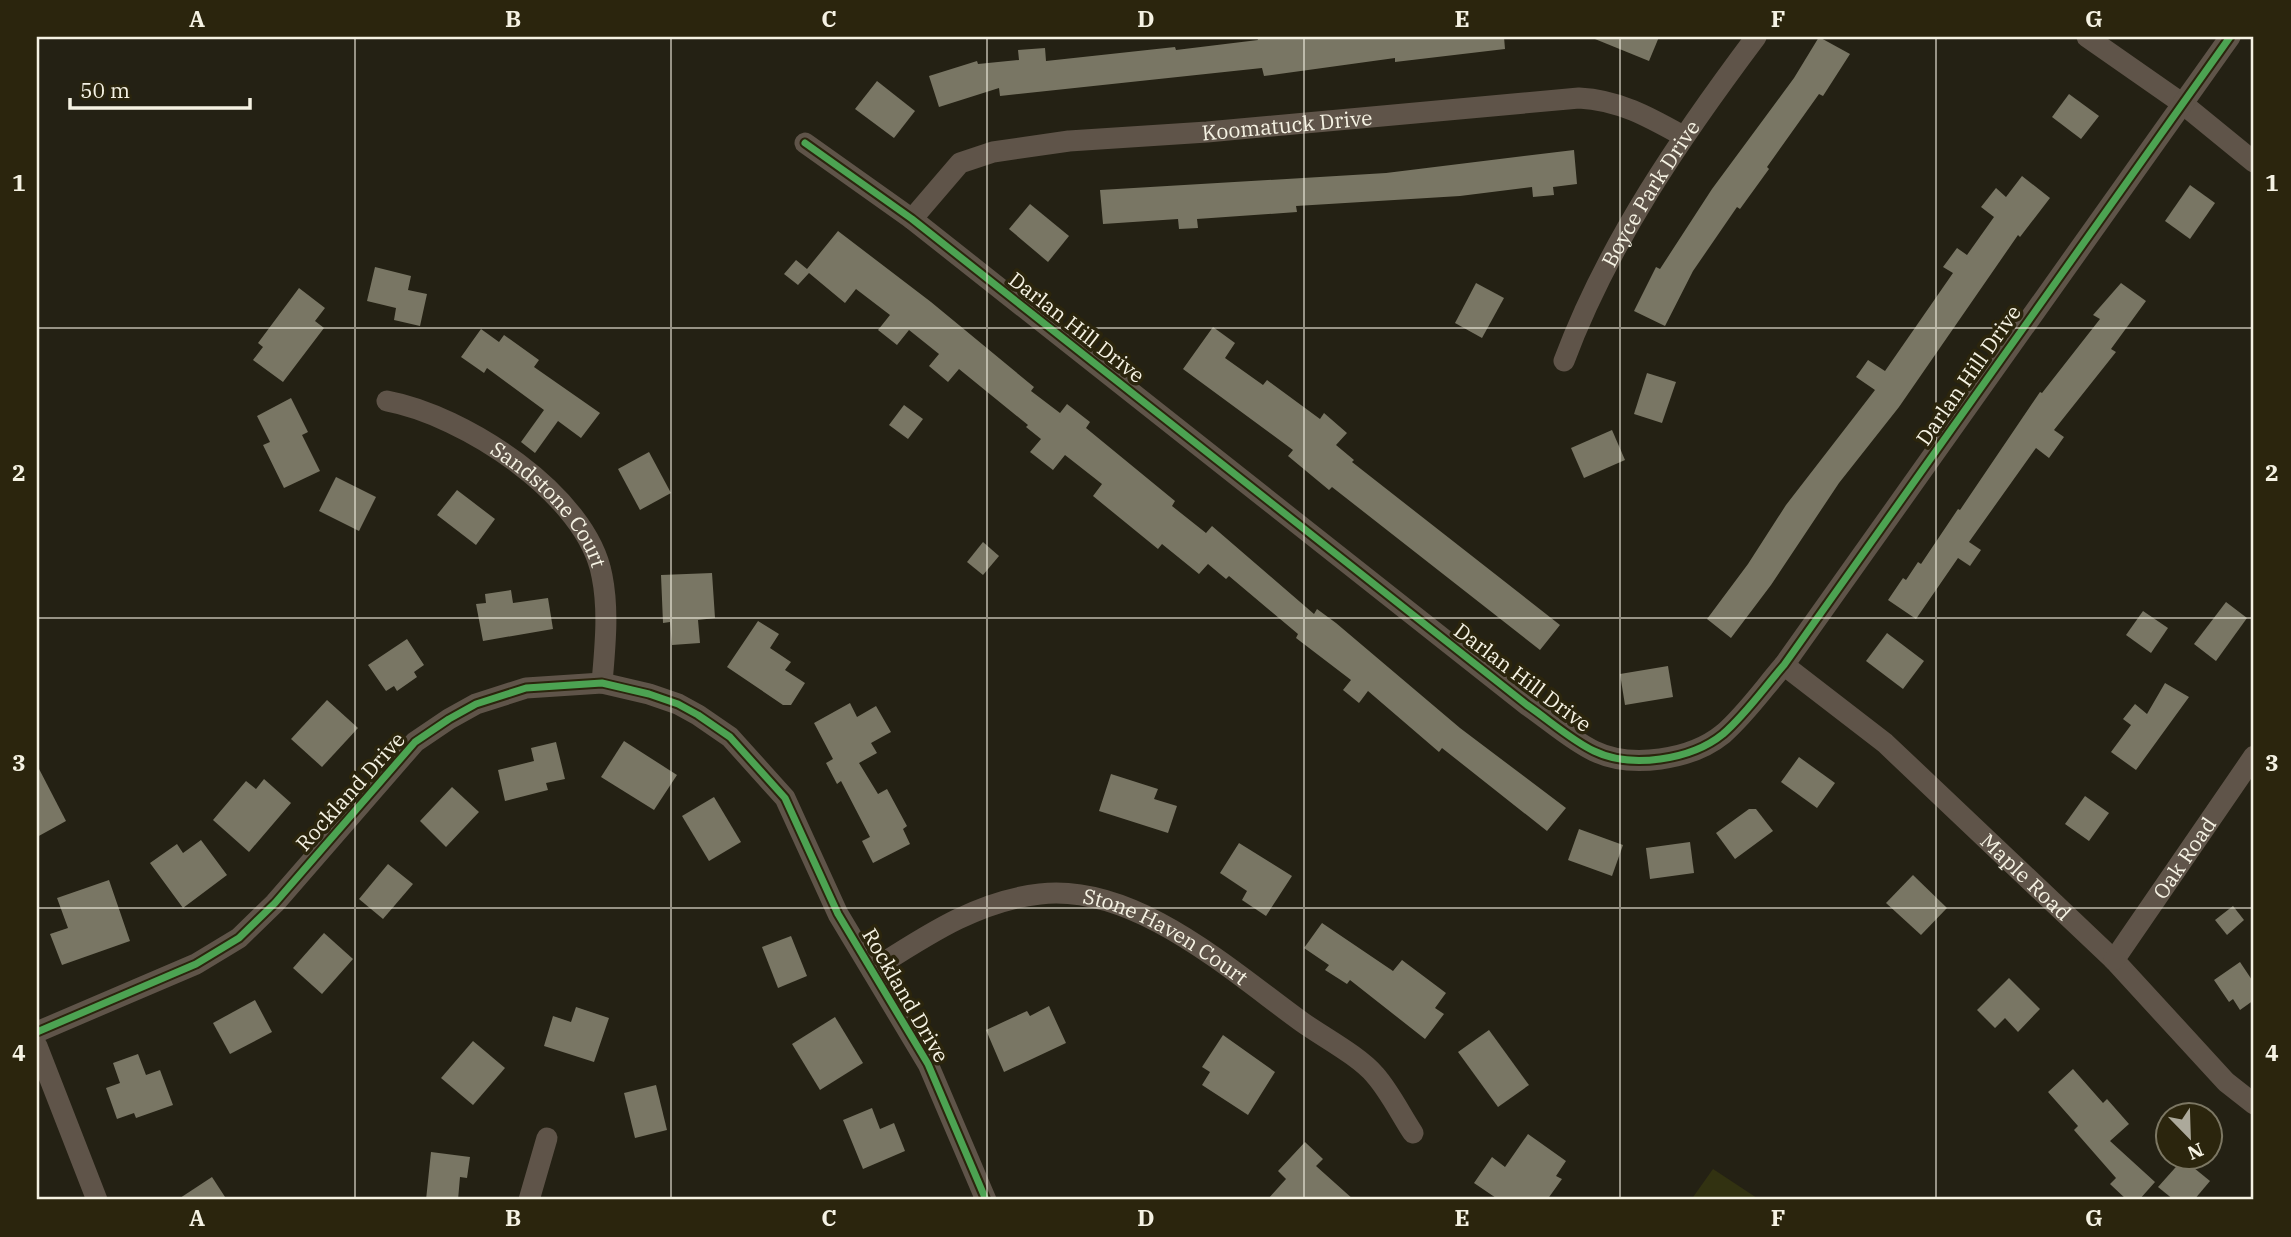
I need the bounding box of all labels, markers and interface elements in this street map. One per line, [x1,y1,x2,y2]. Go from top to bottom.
text: A [189,3,205,33]
text: B [505,3,521,33]
text: C [821,3,837,33]
text: D [1137,3,1155,33]
text: E [1454,3,1470,33]
text: F [1771,3,1785,33]
text: G [2085,3,2103,33]
scale bar [70,66,250,110]
text: 50 m [80,76,130,104]
street label: Koomatuck Drive [1201,103,1373,146]
street label: Boyce Park Drive [1595,114,1706,271]
text: 1 [12,167,26,197]
text: 1 [2265,167,2279,197]
street label: Darlan Hill Drive [1003,265,1151,389]
street label: Darlan Hill Drive [1909,299,2027,451]
street label: Sandstone Court [485,434,613,571]
text: 2 [12,457,26,487]
text: 2 [2265,457,2279,487]
street label: Darlan Hill Drive [1449,616,1597,738]
street label: Rockland Drive [289,726,411,856]
text: 3 [12,747,26,777]
text: 3 [2265,747,2279,777]
street label: Oak Road [2146,811,2222,904]
street label: Maple Road [1975,827,2078,927]
street label: Stone Haven Court [1081,881,1254,991]
street label: Rockland Drive [856,923,956,1067]
text: 4 [12,1037,26,1067]
text: 4 [2265,1037,2279,1067]
north arrow [2154,1100,2224,1170]
text: N [2184,1138,2207,1166]
text: A [189,1202,205,1232]
text: B [505,1202,521,1232]
text: C [821,1202,837,1232]
text: D [1137,1202,1155,1232]
text: E [1454,1202,1470,1232]
text: F [1771,1202,1785,1232]
text: G [2085,1202,2103,1232]

